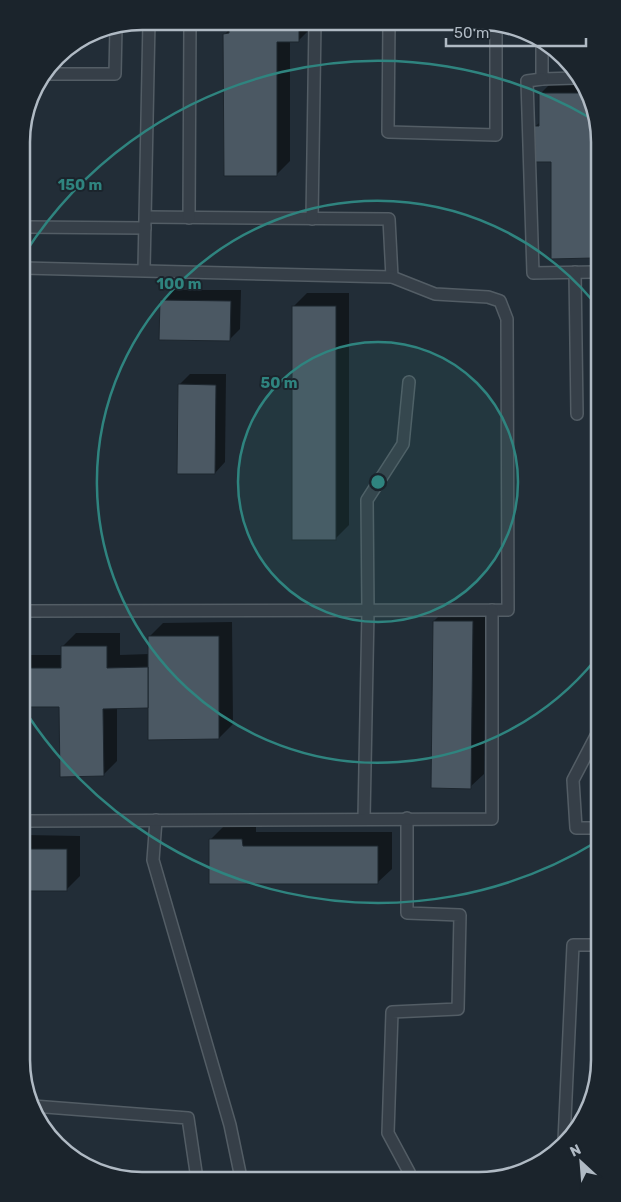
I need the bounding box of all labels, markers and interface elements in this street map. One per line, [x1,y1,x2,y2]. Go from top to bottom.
scale bar [446,15,586,47]
text: 50 m [454,24,489,42]
text: 150 m [58,176,102,194]
text: 100 m [157,275,201,293]
text: 50 m [261,374,297,392]
centre of rings [369,473,387,491]
north arrow [556,1137,606,1187]
text: N [567,1141,584,1161]

